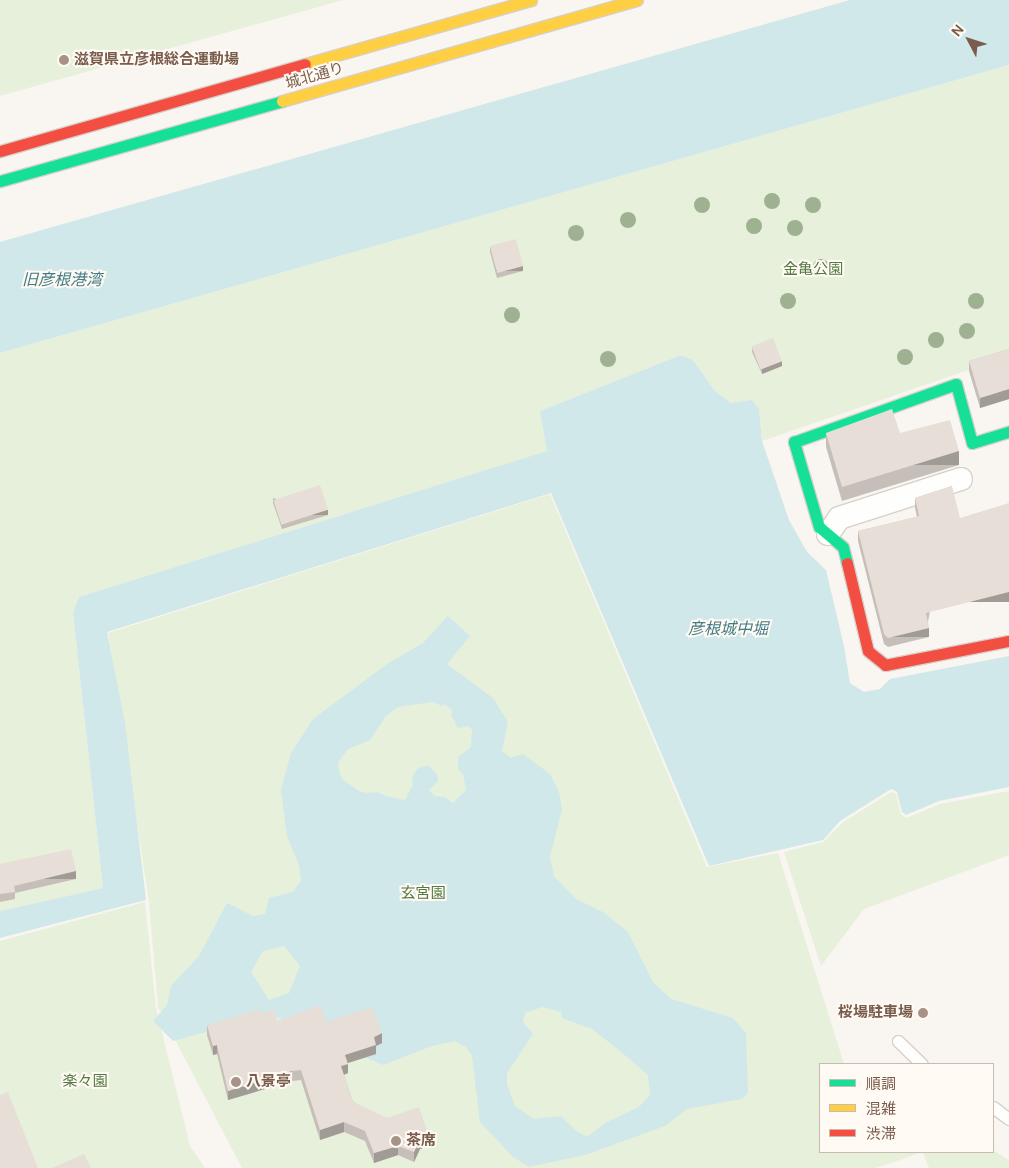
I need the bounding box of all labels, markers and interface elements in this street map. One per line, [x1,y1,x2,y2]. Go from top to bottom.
north arrow [944,15,994,65]
text: N [947,21,968,40]
place label: 滋賀県立彦根総合運動場 [74,51,239,69]
marker: 滋賀県立彦根総合運動場 [58,54,70,66]
street label: 城北通り [284,59,346,93]
park label: 金亀公園 [783,261,843,279]
water label: 旧彦根港湾 [22,270,102,290]
water label: 彦根城中堀 [688,619,768,639]
park label: 玄宮園 [401,885,445,903]
place label: 桜場駐車場 [838,1004,913,1022]
marker: 桜場駐車場 [917,1007,929,1019]
legend [819,1063,994,1153]
park label: 楽々園 [63,1073,107,1091]
place label: 八景亭 [246,1073,291,1091]
text: 順調 [866,1074,896,1094]
marker: 八景亭 [230,1076,242,1088]
text: 混雑 [866,1099,896,1119]
text: 渋滞 [866,1124,896,1144]
place label: 茶席 [406,1132,436,1150]
marker: 茶席 [390,1135,402,1147]

